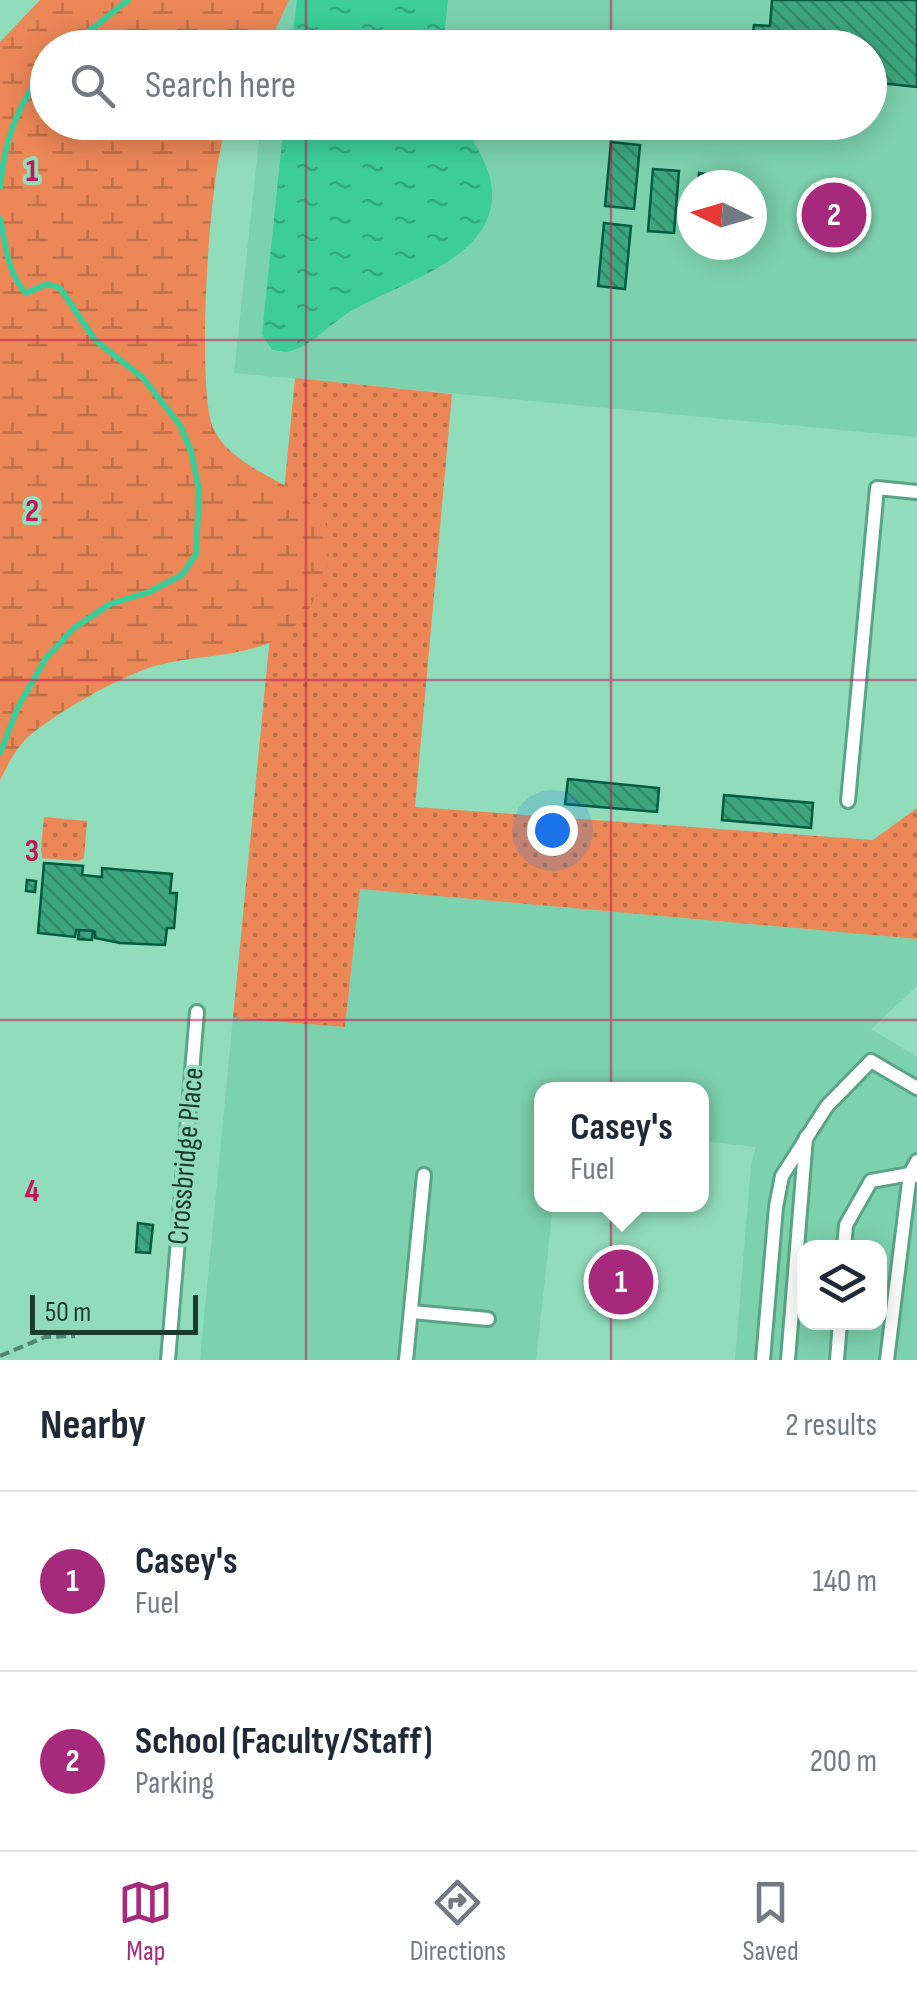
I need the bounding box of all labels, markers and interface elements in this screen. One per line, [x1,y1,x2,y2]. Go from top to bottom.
search box [30,30,887,140]
icon: search [65,58,120,113]
text: Search here [145,63,296,108]
text: 1 [26,152,39,191]
north arrow [677,170,767,260]
pin: 2 [802,178,866,252]
text: 2 [25,492,39,531]
your location [527,805,578,856]
text: 3 [25,832,39,871]
street label: Crossbridge Place [160,1066,212,1246]
popup [534,1082,709,1212]
text: Casey's [570,1105,673,1150]
text: Fuel [570,1150,615,1189]
text: 4 [25,1172,40,1211]
map controls [797,1240,887,1330]
button: layers [797,1240,887,1330]
pin: 1 [588,1244,654,1320]
scale bar [30,1290,198,1334]
text: 50 m [45,1296,91,1329]
text: Nearby [40,1400,146,1451]
text: 2 results [785,1406,877,1445]
text: Casey's [135,1539,237,1584]
text: 1 [66,1562,79,1601]
text: 140 m [813,1562,877,1601]
text: Fuel [135,1584,179,1623]
text: School (Faculty/Staff) [135,1719,433,1764]
text: 2 [65,1742,80,1781]
text: 200 m [810,1742,877,1781]
text: Parking [135,1764,214,1803]
tab: Map [118,1875,173,1968]
tab: Directions [410,1875,506,1968]
tab: Saved [743,1875,799,1968]

